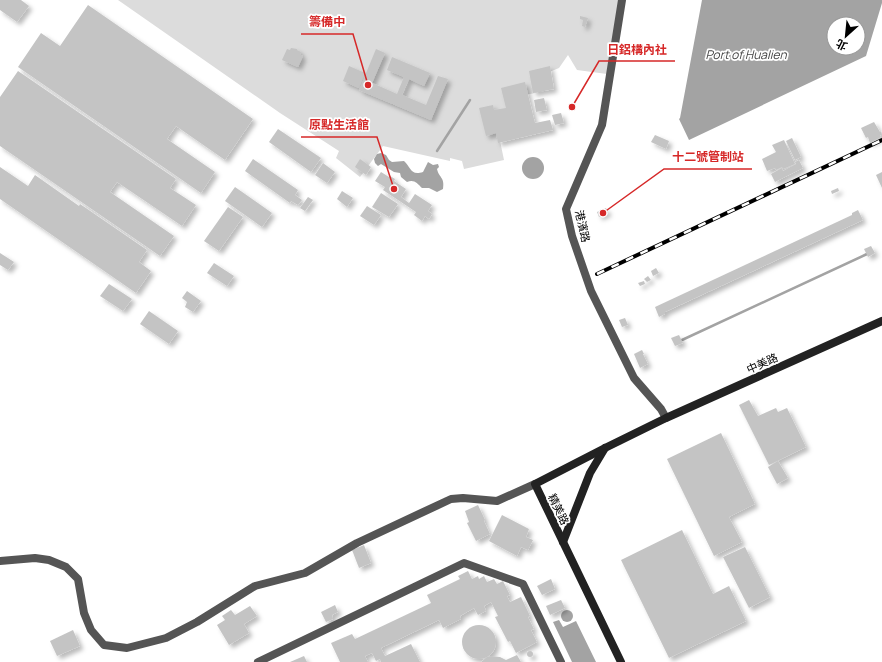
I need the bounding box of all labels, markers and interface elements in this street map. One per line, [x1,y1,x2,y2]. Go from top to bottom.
callout: 籌備中 [301,10,353,34]
text: 籌備中 [309,13,345,30]
north arrow [826,16,866,56]
text: 北 [833,36,850,55]
callout: 日鋁構內社 [599,37,675,61]
text: 日鋁構內社 [607,41,667,58]
water label: Port of Hualien [705,46,787,63]
callout: 原點生活館 [301,113,377,137]
text: 原點生活館 [309,116,369,133]
callout: 十二號管制站 [664,145,752,169]
text: 十二號管制站 [672,148,744,165]
street label: 港濱路 [572,208,594,244]
street label: 中美路 [744,349,780,377]
street label: 精美路 [545,491,573,527]

